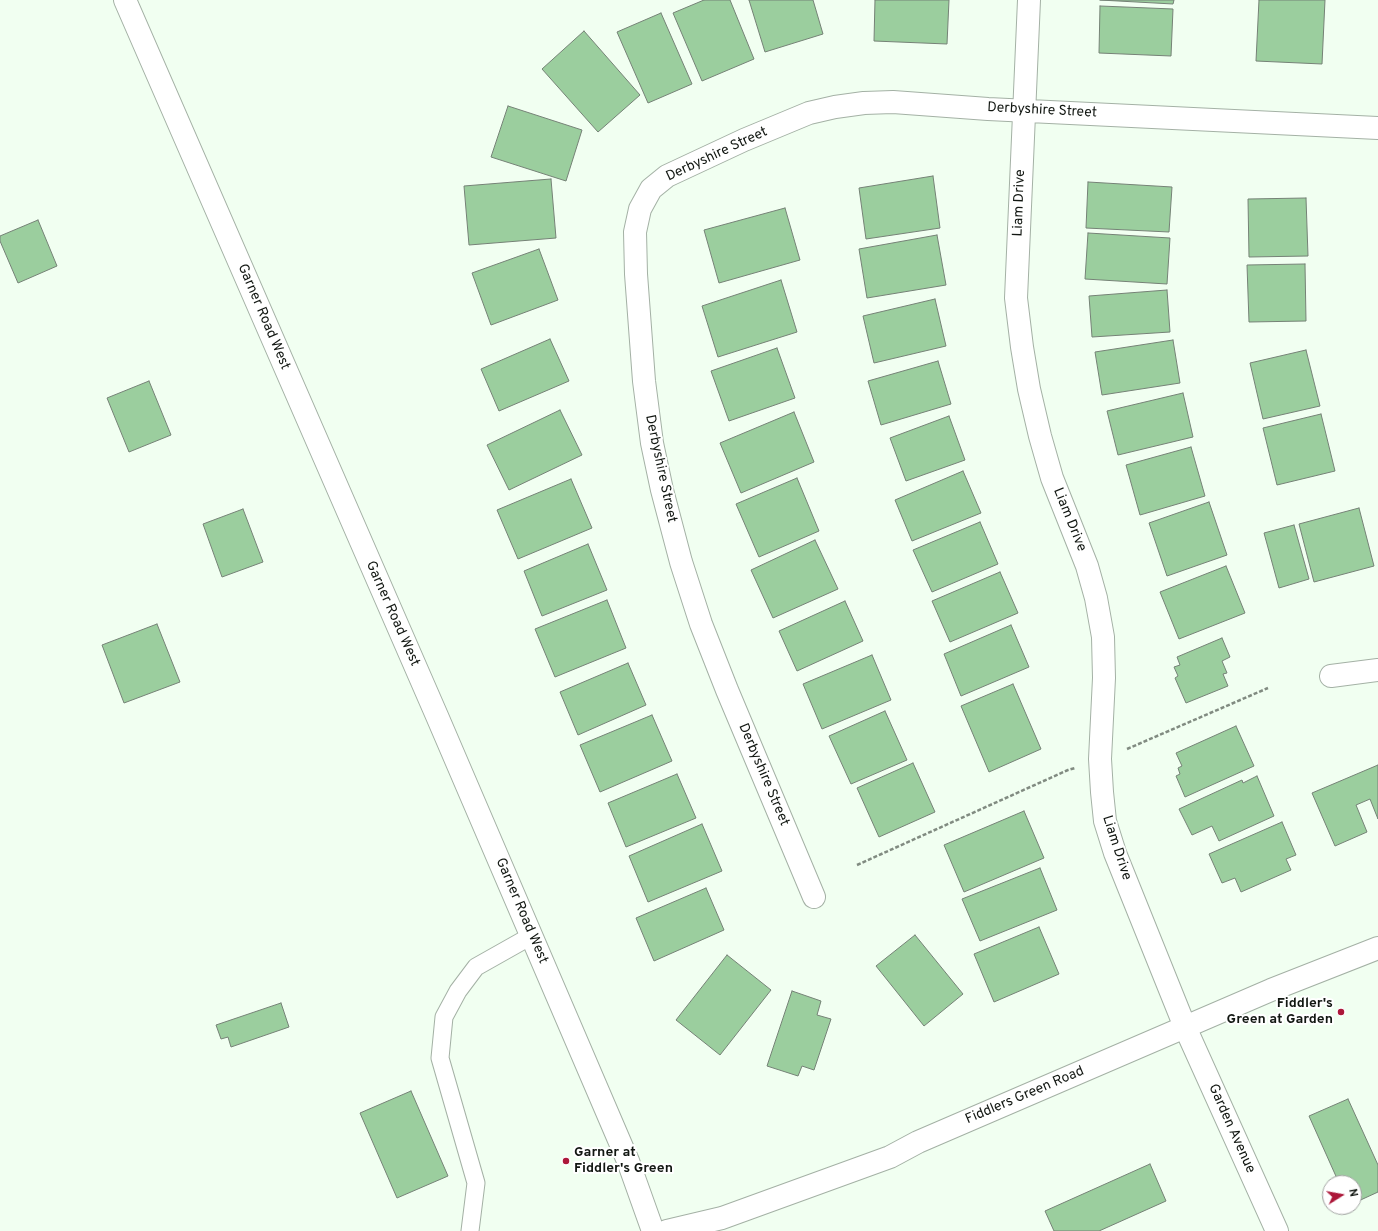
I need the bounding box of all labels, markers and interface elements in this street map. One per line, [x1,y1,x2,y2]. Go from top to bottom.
street label: Derbyshire Street [987,100,1097,122]
street label: Derbyshire Street [664,124,770,186]
street label: Liam Drive [1010,169,1030,237]
street label: Garner Road West [233,262,293,372]
street label: Derbyshire Street [640,414,680,524]
street label: Liam Drive [1049,486,1089,554]
street label: Garner Road West [361,559,423,669]
street label: Derbyshire Street [734,721,792,829]
street label: Liam Drive [1098,813,1134,883]
street label: Garner Road West [491,856,551,966]
place label: Fiddler's Green at Garden [1227,996,1333,1028]
marker: Fiddler's Green at Garden [1336,1007,1346,1017]
street label: Fiddlers Green Road [963,1063,1087,1129]
street label: Garden Avenue [1204,1082,1258,1176]
place label: Garner at Fiddler's Green [574,1145,673,1178]
marker: Garner at Fiddler's Green [561,1156,571,1166]
north arrow [1322,1175,1362,1215]
text: N [1345,1188,1360,1198]

